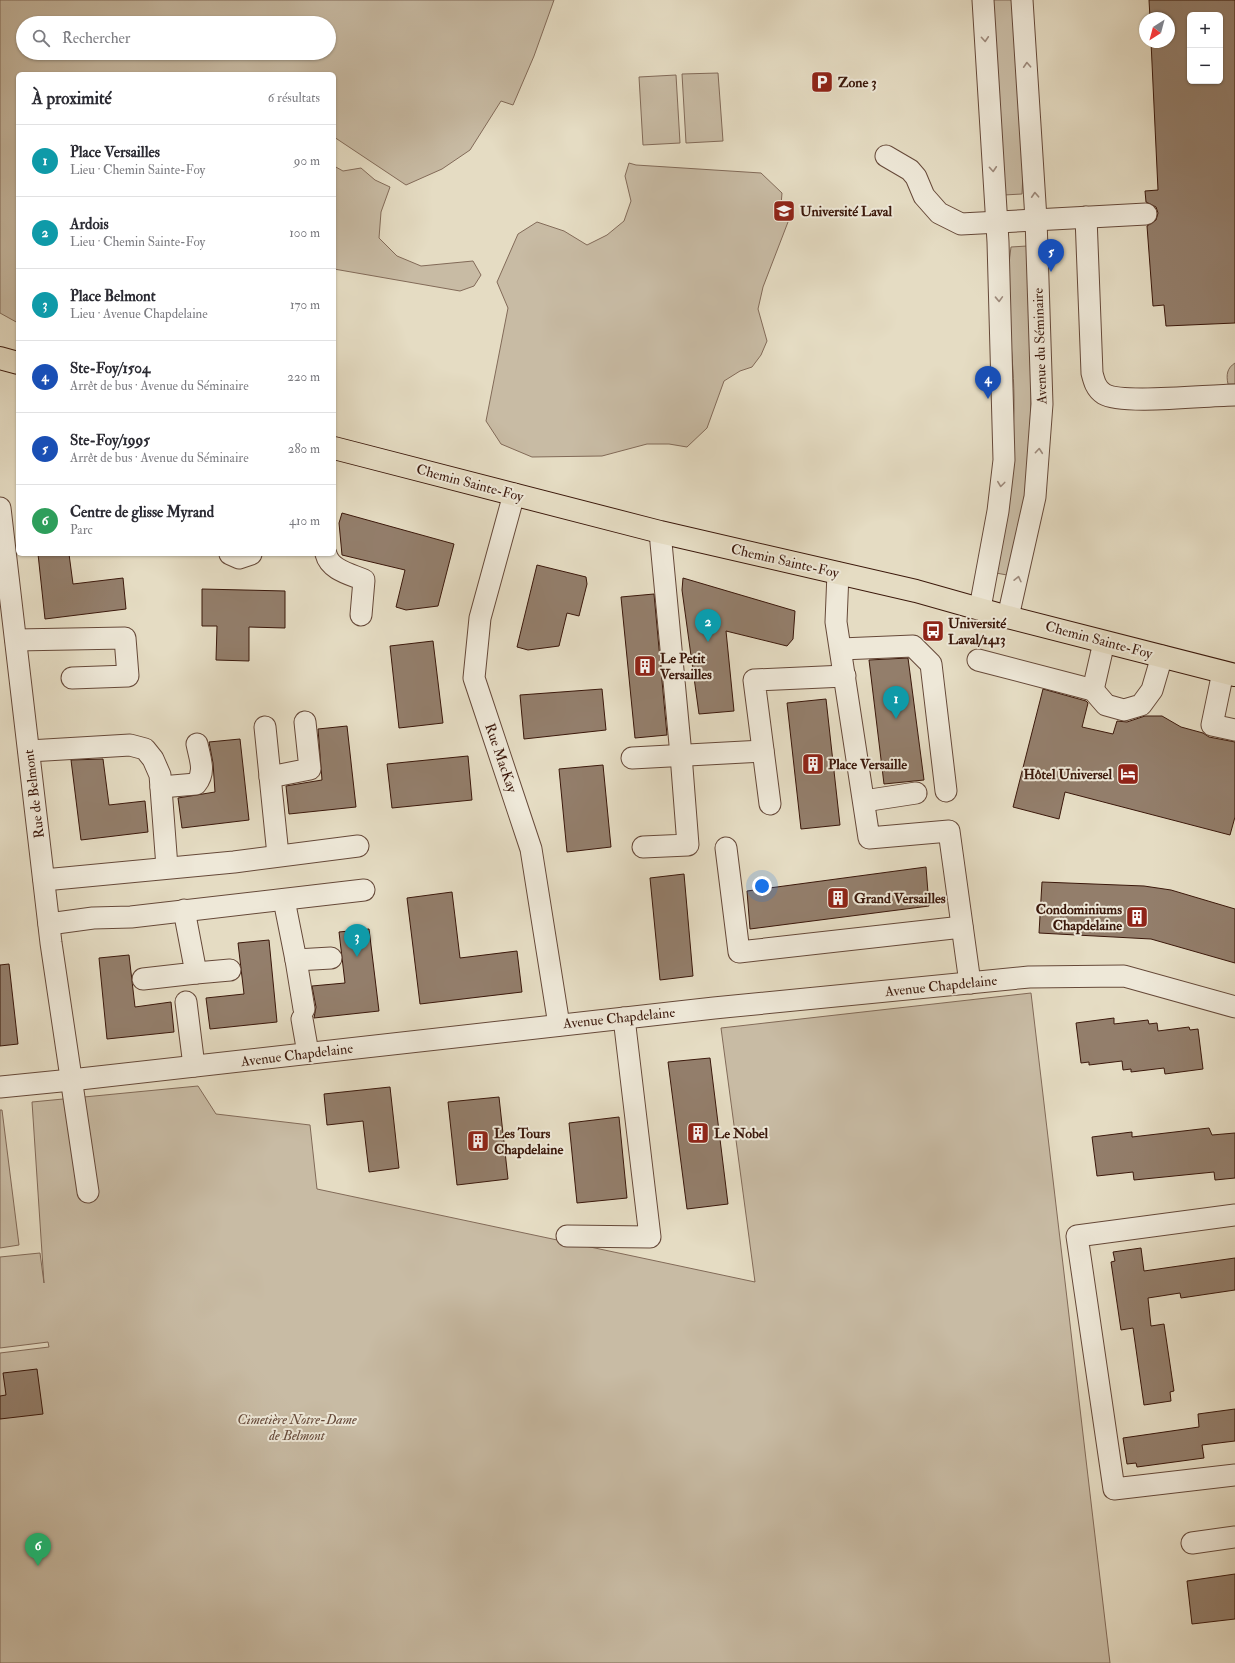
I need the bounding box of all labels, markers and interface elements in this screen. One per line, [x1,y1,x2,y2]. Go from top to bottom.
north arrow [1139,12,1175,48]
map controls [1187,12,1223,84]
button: + [1187,12,1223,48]
search box [16,16,336,60]
icon: search [30,27,52,49]
text: Rechercher [62,29,130,48]
one-way arrow [981,36,990,42]
button: − [1187,48,1223,84]
one-way arrow [1022,62,1031,68]
parking icon: Zone 3 [809,69,835,95]
place label: Zone 3 [838,74,877,91]
text: À proximité [32,88,112,109]
text: 6 résultats [268,90,320,106]
text: Place Versailles [70,143,160,162]
text: 1 [43,153,47,169]
text: 90 m [294,153,320,169]
text: Lieu · Chemin Sainte-Foy [70,162,205,178]
one-way arrow [989,166,998,172]
one-way arrow [1030,192,1039,198]
school or university icon: Université Laval [771,198,797,224]
place label: Université Laval [800,203,892,220]
text: Ardois [70,215,109,234]
text: 2 [42,225,48,241]
text: 100 m [289,225,320,241]
text: Lieu · Chemin Sainte-Foy [70,234,205,250]
pin: 5 [1038,239,1064,272]
text: Place Belmont [70,287,156,306]
street label: Avenue du Séminaire [1029,287,1051,406]
one-way arrow [995,296,1004,302]
text: 3 [43,297,48,313]
text: 170 m [290,297,320,313]
text: Lieu · Avenue Chapdelaine [70,306,208,322]
text: Ste-Foy/1504 [70,359,150,378]
pin: 4 [975,366,1001,399]
text: 4 [41,369,49,385]
text: 220 m [287,369,320,385]
text: Arrêt de bus · Avenue du Séminaire [70,378,249,394]
text: Ste-Foy/1995 [70,431,150,450]
text: 5 [42,441,48,457]
text: 280 m [288,441,320,457]
one-way arrow [1034,448,1043,454]
text: Arrêt de bus · Avenue du Séminaire [70,450,249,466]
street label: Chemin Sainte-Foy [414,461,526,507]
one-way arrow [997,481,1006,487]
text: Centre de glisse Myrand [70,503,214,522]
text: 6 [42,513,48,529]
text: 410 m [289,513,320,529]
text: Parc [70,522,93,538]
street label: Chemin Sainte-Foy [729,540,841,583]
one-way arrow [1013,576,1021,582]
pin: 2 [695,609,721,642]
place label: Université Laval/1413 [948,615,1007,648]
bus stop icon: Université Laval/1413 [920,618,946,644]
street label: Chemin Sainte-Foy [1043,618,1155,664]
place label: Le Petit Versailles [659,650,712,683]
building icon: Le Petit Versailles [632,653,658,679]
pin: 1 [883,686,909,719]
street label: Rue MacKay [480,721,521,796]
street label: Rue de Belmont [20,748,48,839]
building icon: Place Versaille [800,751,826,777]
place label: Place Versaille [828,756,907,773]
hotel icon: Hôtel Universel [1115,761,1141,787]
place label: Hôtel Universel [1024,766,1112,783]
your location [752,876,772,896]
building icon: Grand Versailles [825,885,851,911]
place label: Grand Versailles [854,890,946,907]
place label: Condominiums Chapdelaine [1036,901,1122,935]
building icon: Condominiums Chapdelaine [1124,904,1150,930]
pin: 3 [344,924,370,957]
street label: Avenue Chapdelaine [883,972,998,1001]
street label: Avenue Chapdelaine [561,1004,676,1033]
street label: Avenue Chapdelaine [239,1040,354,1071]
building icon: Le Nobel [685,1120,711,1146]
place label: Les Tours Chapdelaine [494,1125,563,1159]
place label: Le Nobel [714,1125,769,1142]
building icon: Les Tours Chapdelaine [465,1128,491,1154]
park label: Cimetière Notre-Dame de Belmont [237,1411,357,1444]
pin: 6 [25,1533,51,1566]

